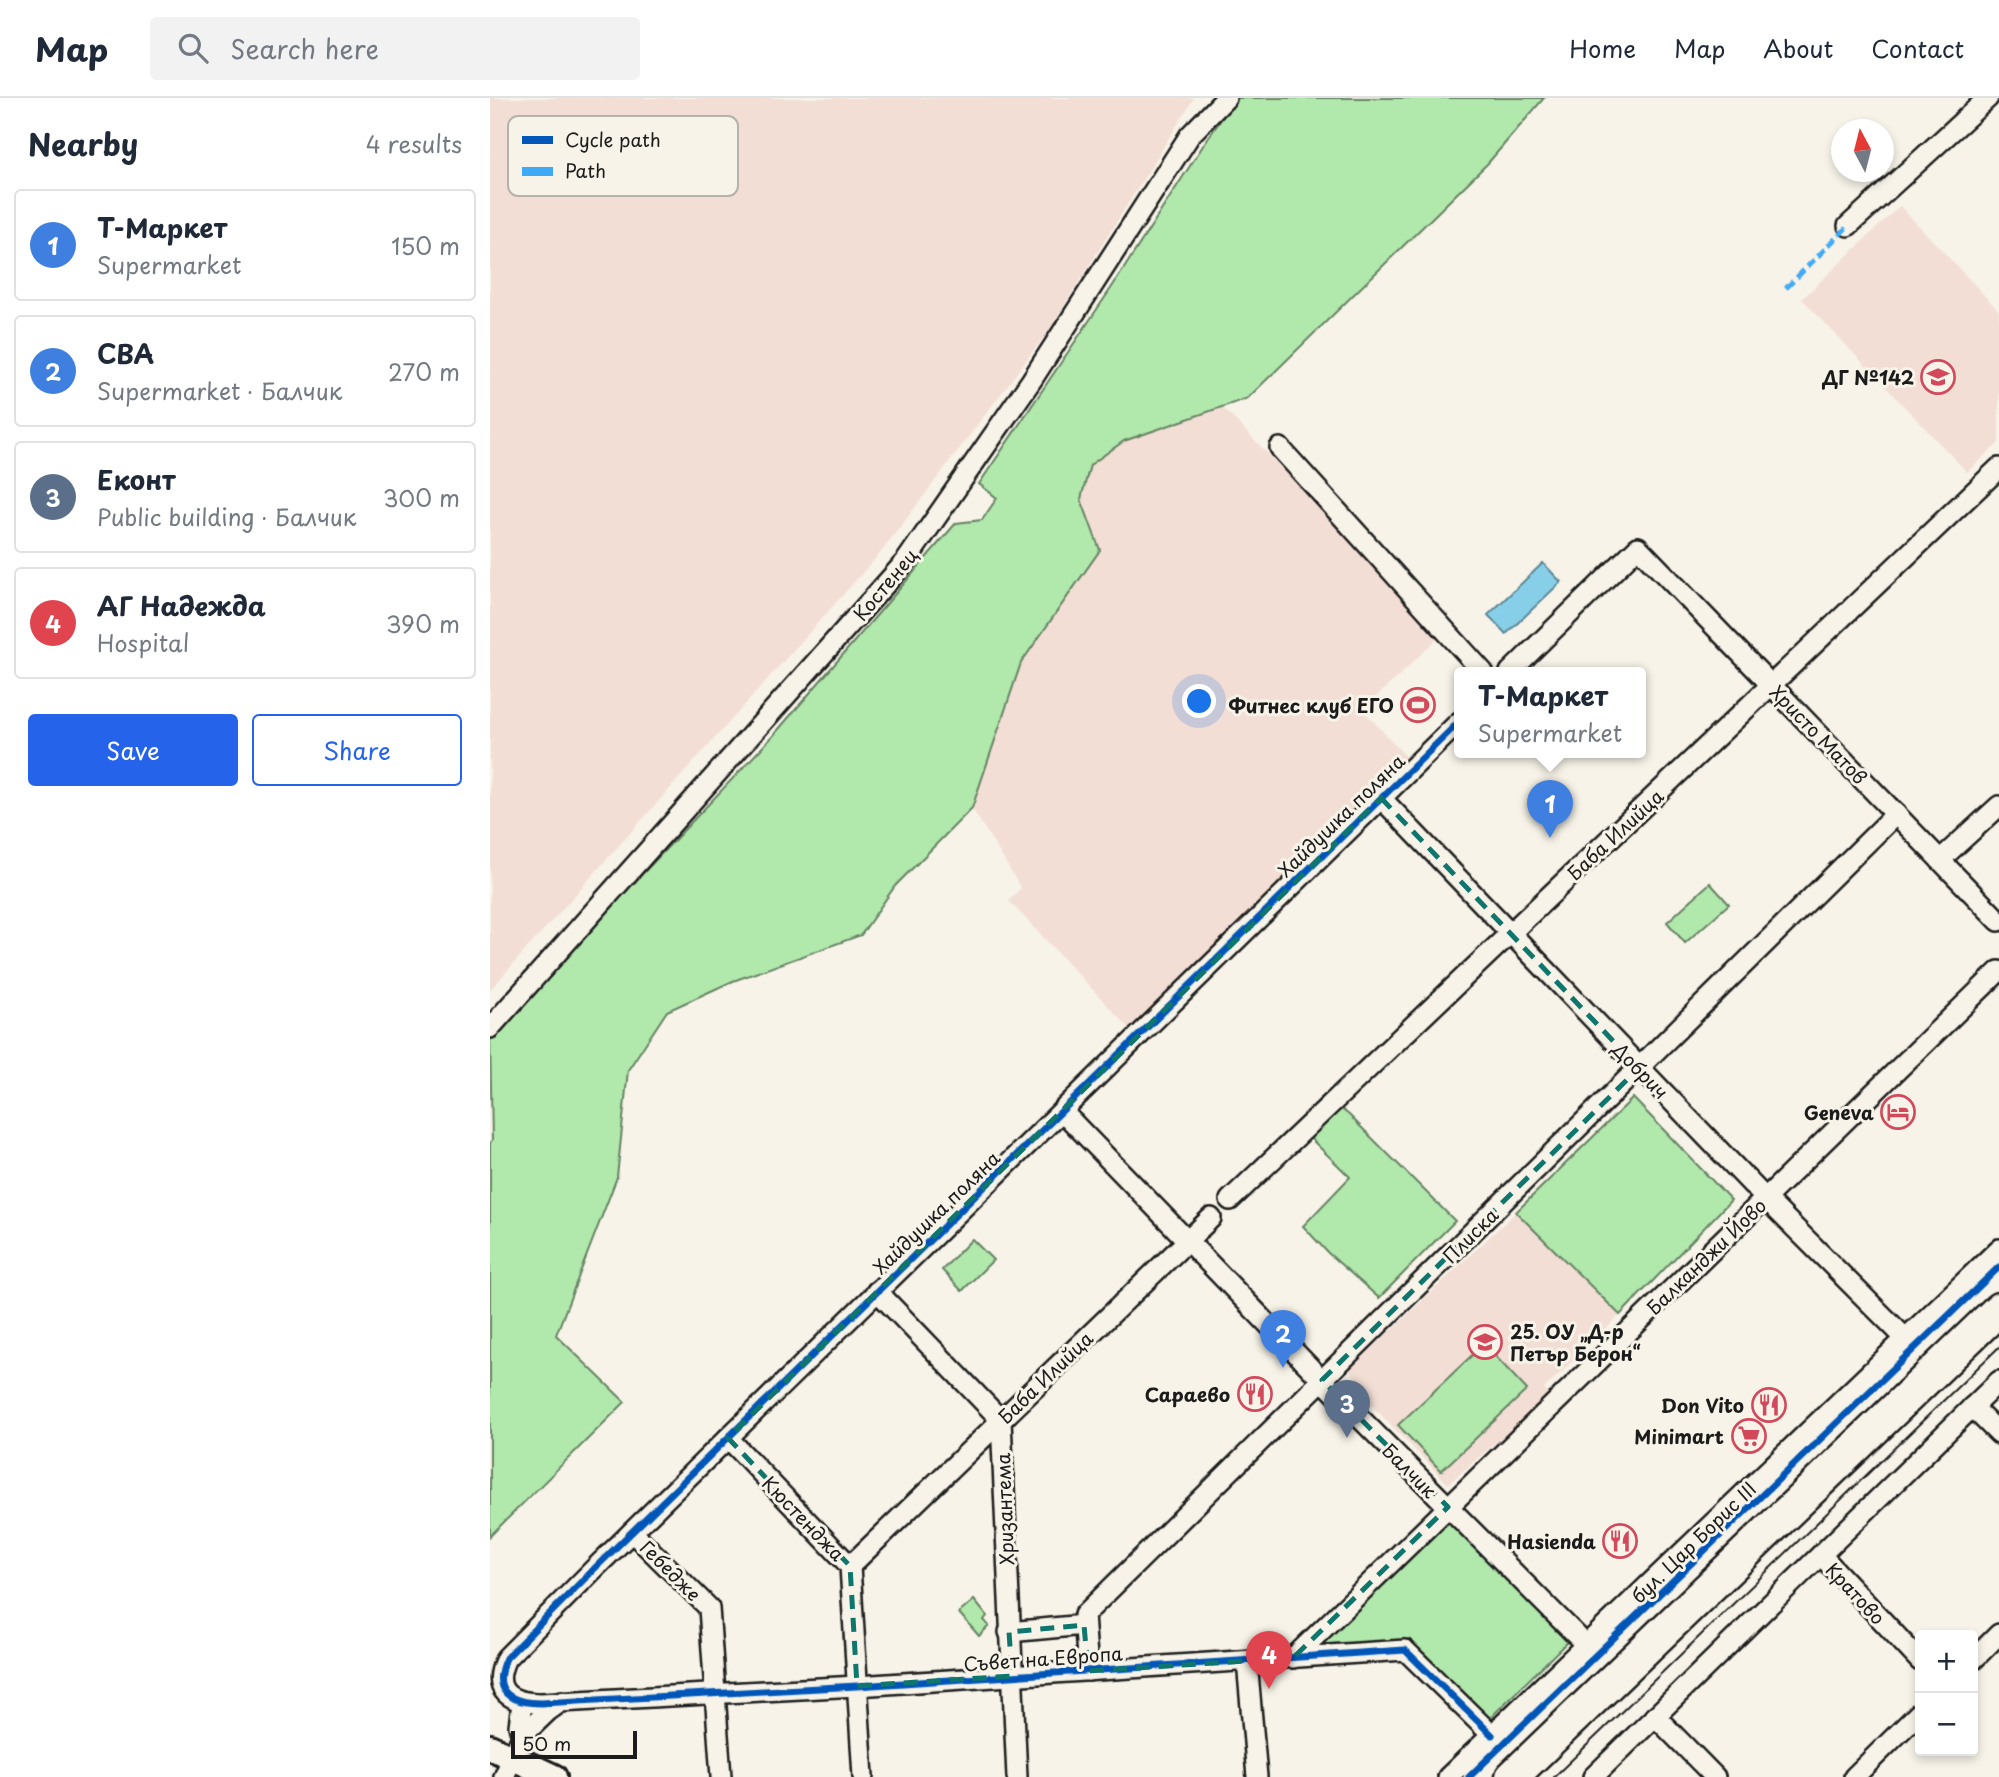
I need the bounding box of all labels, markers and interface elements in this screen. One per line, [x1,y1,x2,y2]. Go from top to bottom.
search box [150,17,640,80]
text: Map [35,23,108,73]
icon: search [174,29,212,67]
text: Search here [230,29,379,68]
text: Home [1569,30,1636,66]
text: Map [1674,30,1725,66]
text: About [1763,30,1833,66]
text: Contact [1871,30,1964,66]
legend [508,116,738,196]
north arrow [1831,119,1894,182]
text: Nearby [28,121,138,166]
text: Cycle path [565,125,661,153]
text: 4 results [366,126,462,161]
text: Path [565,156,606,184]
text: Т-Маркет [97,208,227,247]
text: 1 [48,228,59,263]
text: 150 m [391,228,460,263]
text: Supermarket [97,247,241,282]
text: CBA [97,334,154,373]
text: 2 [45,354,61,389]
text: 270 m [388,354,460,389]
school or university icon: ДГ №142 [1919,358,1957,396]
place label: ДГ №142 [1822,363,1914,391]
text: Supermarket · Балчик [97,373,342,408]
text: Еконт [97,460,176,499]
text: 3 [45,480,61,515]
text: 300 m [383,480,460,515]
text: Public building · Балчик [97,499,356,534]
street label: Костенец [846,542,924,626]
text: АГ Надежда [97,586,266,625]
text: 4 [45,606,61,641]
text: 390 m [386,606,460,641]
text: Hospital [97,625,189,660]
popup [1454,667,1646,758]
text: Т-Маркет [1478,676,1608,715]
street label: Христо Матов [1764,678,1874,790]
your location [1182,684,1216,718]
sports icon: Фитнес клуб ЕГО [1399,686,1437,724]
place label: Фитнес клуб ЕГО [1229,691,1394,719]
button: Save [28,714,238,786]
button: Share [252,714,462,786]
text: Supermarket [1478,715,1622,750]
street label: Хайдушка поляна [1271,747,1411,883]
pin: 1 [1527,780,1573,838]
street label: Баба Илийца [1561,782,1670,886]
street label: Добрич [1606,1034,1675,1105]
hotel icon: Geneva [1879,1093,1917,1131]
place label: Geneva [1804,1098,1874,1126]
street label: Хайдушка поляна [866,1144,1006,1280]
street label: Балканджи Йово [1640,1191,1772,1321]
street label: Плиска [1436,1201,1504,1269]
pin: 2 [1260,1310,1306,1368]
place label: 25. ОУ „Д-р Петър Берон“ [1510,1317,1641,1367]
school or university icon: 25. ОУ „Д-р Петър Берон“ [1466,1323,1504,1361]
street label: Баба Илийца [991,1324,1099,1430]
restaurant icon: Сараево [1236,1375,1274,1413]
place label: Сараево [1145,1380,1230,1408]
pin: 3 [1324,1380,1370,1438]
restaurant icon: Don Vito [1750,1386,1788,1424]
place label: Don Vito [1661,1391,1744,1419]
supermarket icon: Minimart [1730,1417,1768,1455]
place label: Minimart [1634,1422,1724,1450]
street label: Балчик [1376,1436,1444,1504]
street label: Хризантема [988,1452,1020,1566]
street label: Кюстенджа [756,1469,852,1567]
street label: бул. Цар Борис III [1624,1475,1762,1609]
restaurant icon: Hasienda [1601,1522,1639,1560]
place label: Hasienda [1507,1527,1596,1555]
street label: Гебедже [634,1533,708,1607]
street label: Кратово [1820,1556,1892,1630]
map controls [1915,1630,1978,1756]
button: + [1915,1630,1978,1693]
pin: 4 [1246,1631,1292,1689]
street label: Съвет на Европа [962,1638,1124,1678]
button: − [1915,1693,1978,1756]
scale bar [511,1728,637,1760]
text: 50 m [522,1729,571,1757]

